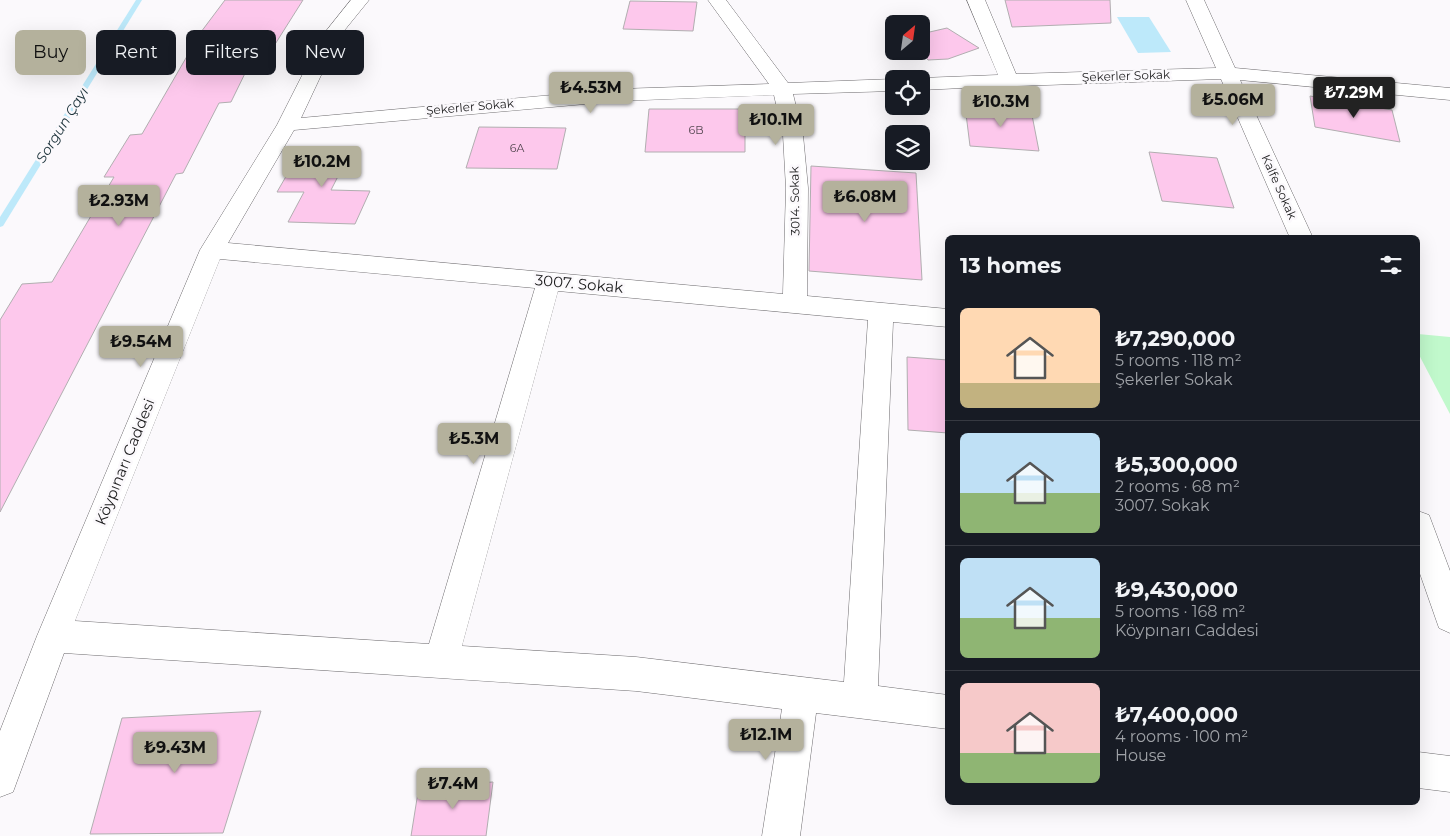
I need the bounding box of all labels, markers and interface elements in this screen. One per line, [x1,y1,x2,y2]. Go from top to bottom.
north arrow [885,15,930,60]
map controls [885,15,930,170]
chip: Buy [15,30,86,75]
chip: Rent [96,30,176,75]
chip: Filters [186,30,276,75]
chip: New [286,30,364,75]
street label: Şekerler Sokak [1082,66,1171,85]
button: locate [885,70,930,115]
pin: ₺4.53M [550,72,632,114]
pin: ₺7.29M [1313,76,1395,119]
text: ₺4.53M [560,78,622,97]
text: ₺7.29M [1324,83,1384,102]
water label: Sorgun Çayı [32,84,92,166]
pin: ₺5.06M [1192,84,1274,126]
pin: ₺10.3M [960,86,1042,128]
text: ₺5.06M [1202,90,1264,109]
text: ₺10.3M [972,92,1030,111]
street label: Şekerler Sokak [425,95,515,118]
pin: ₺10.1M [735,104,817,146]
text: ₺10.1M [749,110,803,129]
house number: 6B [689,123,704,137]
button: layers [885,125,930,170]
house number: 6A [510,141,524,155]
pin: ₺10.2M [281,146,363,188]
text: ₺10.2M [293,152,351,171]
street label: Kalfe Sokak [1259,152,1301,222]
street label: 3014. Sokak [786,166,803,236]
pin: ₺6.08M [824,180,906,223]
pin: ₺2.93M [78,184,160,227]
text: ₺6.08M [833,187,897,206]
text: ₺2.93M [89,191,149,210]
icon: filters [1377,251,1405,279]
text: 13 homes [960,253,1061,278]
street label: 3007. Sokak [534,270,624,297]
pin: ₺9.54M [100,326,182,368]
text: ₺7,290,000 [1115,326,1235,351]
icon: home [1000,328,1060,388]
text: ₺9.54M [110,332,172,351]
text: 5 rooms · 118 m² [1115,351,1242,370]
text: Şekerler Sokak [1115,370,1233,389]
street label: Köypınarı Caddesi [90,396,159,528]
pin: ₺5.3M [439,422,509,465]
text: ₺5.3M [449,429,499,448]
text: ₺5,300,000 [1115,452,1238,477]
icon: home [1000,453,1060,513]
text: 2 rooms · 68 m² [1115,477,1240,496]
text: 3007. Sokak [1115,496,1210,515]
text: ₺9,430,000 [1115,577,1238,602]
icon: home [1000,578,1060,638]
text: 5 rooms · 168 m² [1115,602,1246,621]
text: Köypınarı Caddesi [1115,621,1259,640]
text: ₺7,400,000 [1115,702,1238,727]
icon: home [1000,703,1060,763]
pin: ₺12.1M [725,718,807,761]
text: ₺12.1M [740,725,792,744]
text: 4 rooms · 100 m² [1115,727,1248,746]
pin: ₺9.43M [134,732,216,774]
text: ₺9.43M [144,738,206,757]
text: House [1115,746,1166,765]
pin: ₺7.4M [418,768,488,810]
text: ₺7.4M [428,774,478,793]

